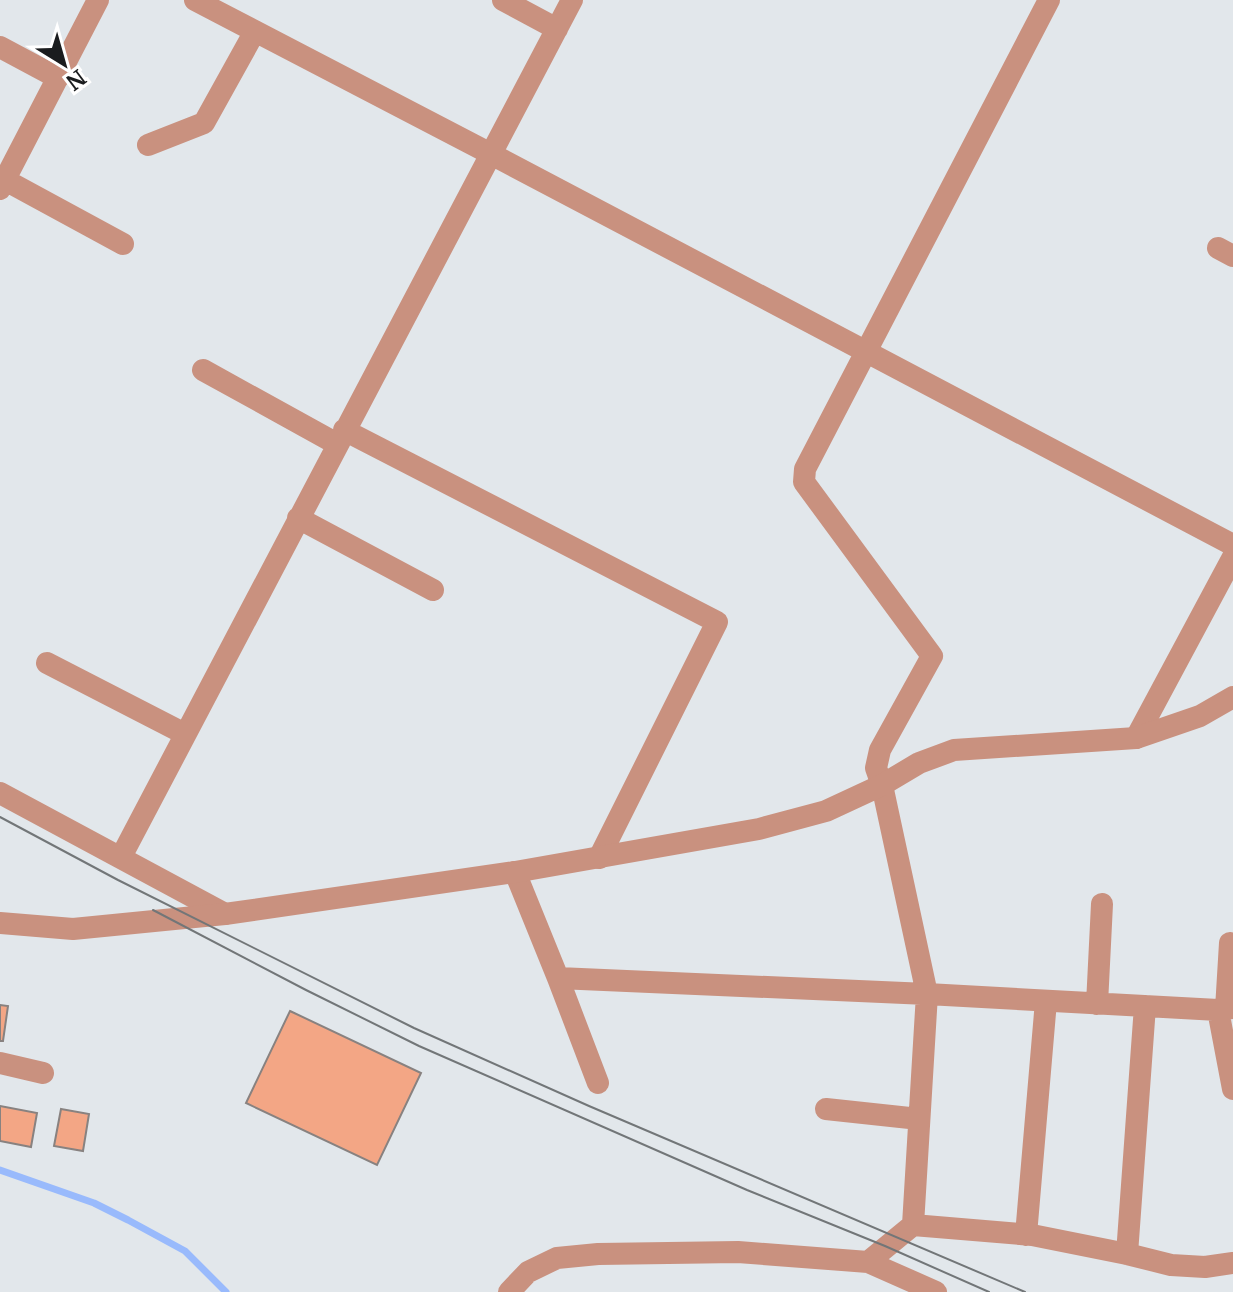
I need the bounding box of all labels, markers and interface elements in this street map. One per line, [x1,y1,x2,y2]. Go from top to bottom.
north arrow [24,24,104,104]
text: N [60,64,91,97]

